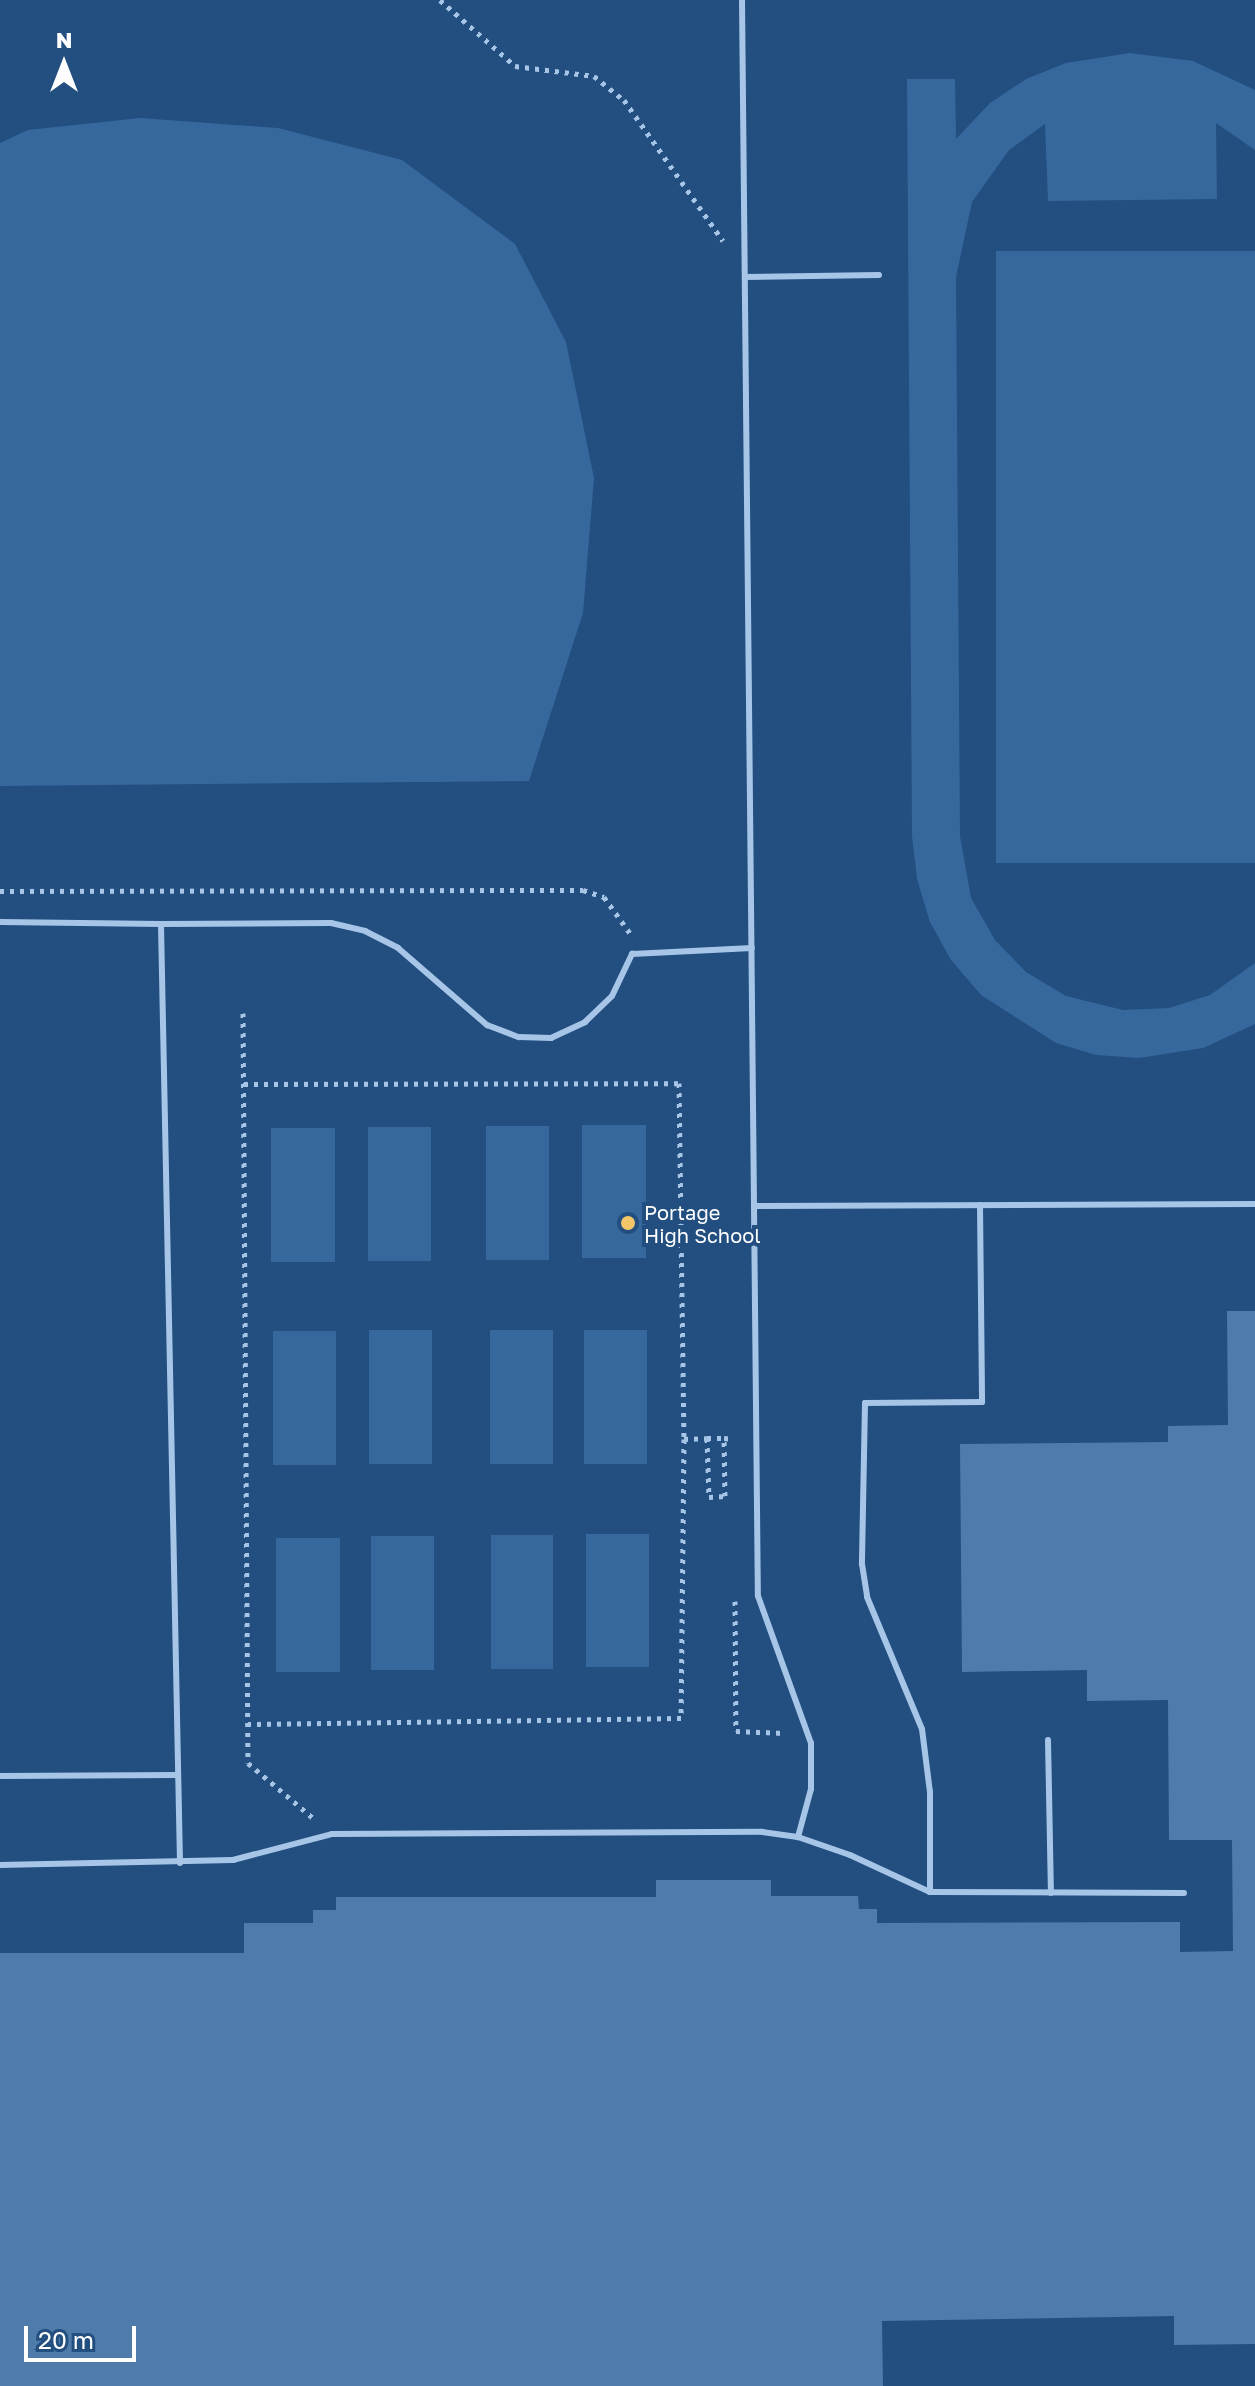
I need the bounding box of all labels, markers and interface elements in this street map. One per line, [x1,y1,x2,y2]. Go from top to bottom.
north arrow [24,24,104,104]
text: N [56,26,72,53]
place label: Portage High School [644,1200,761,1247]
marker: Portage High School [619,1214,637,1232]
scale bar [28,2310,140,2360]
text: 20 m [38,2325,94,2354]

